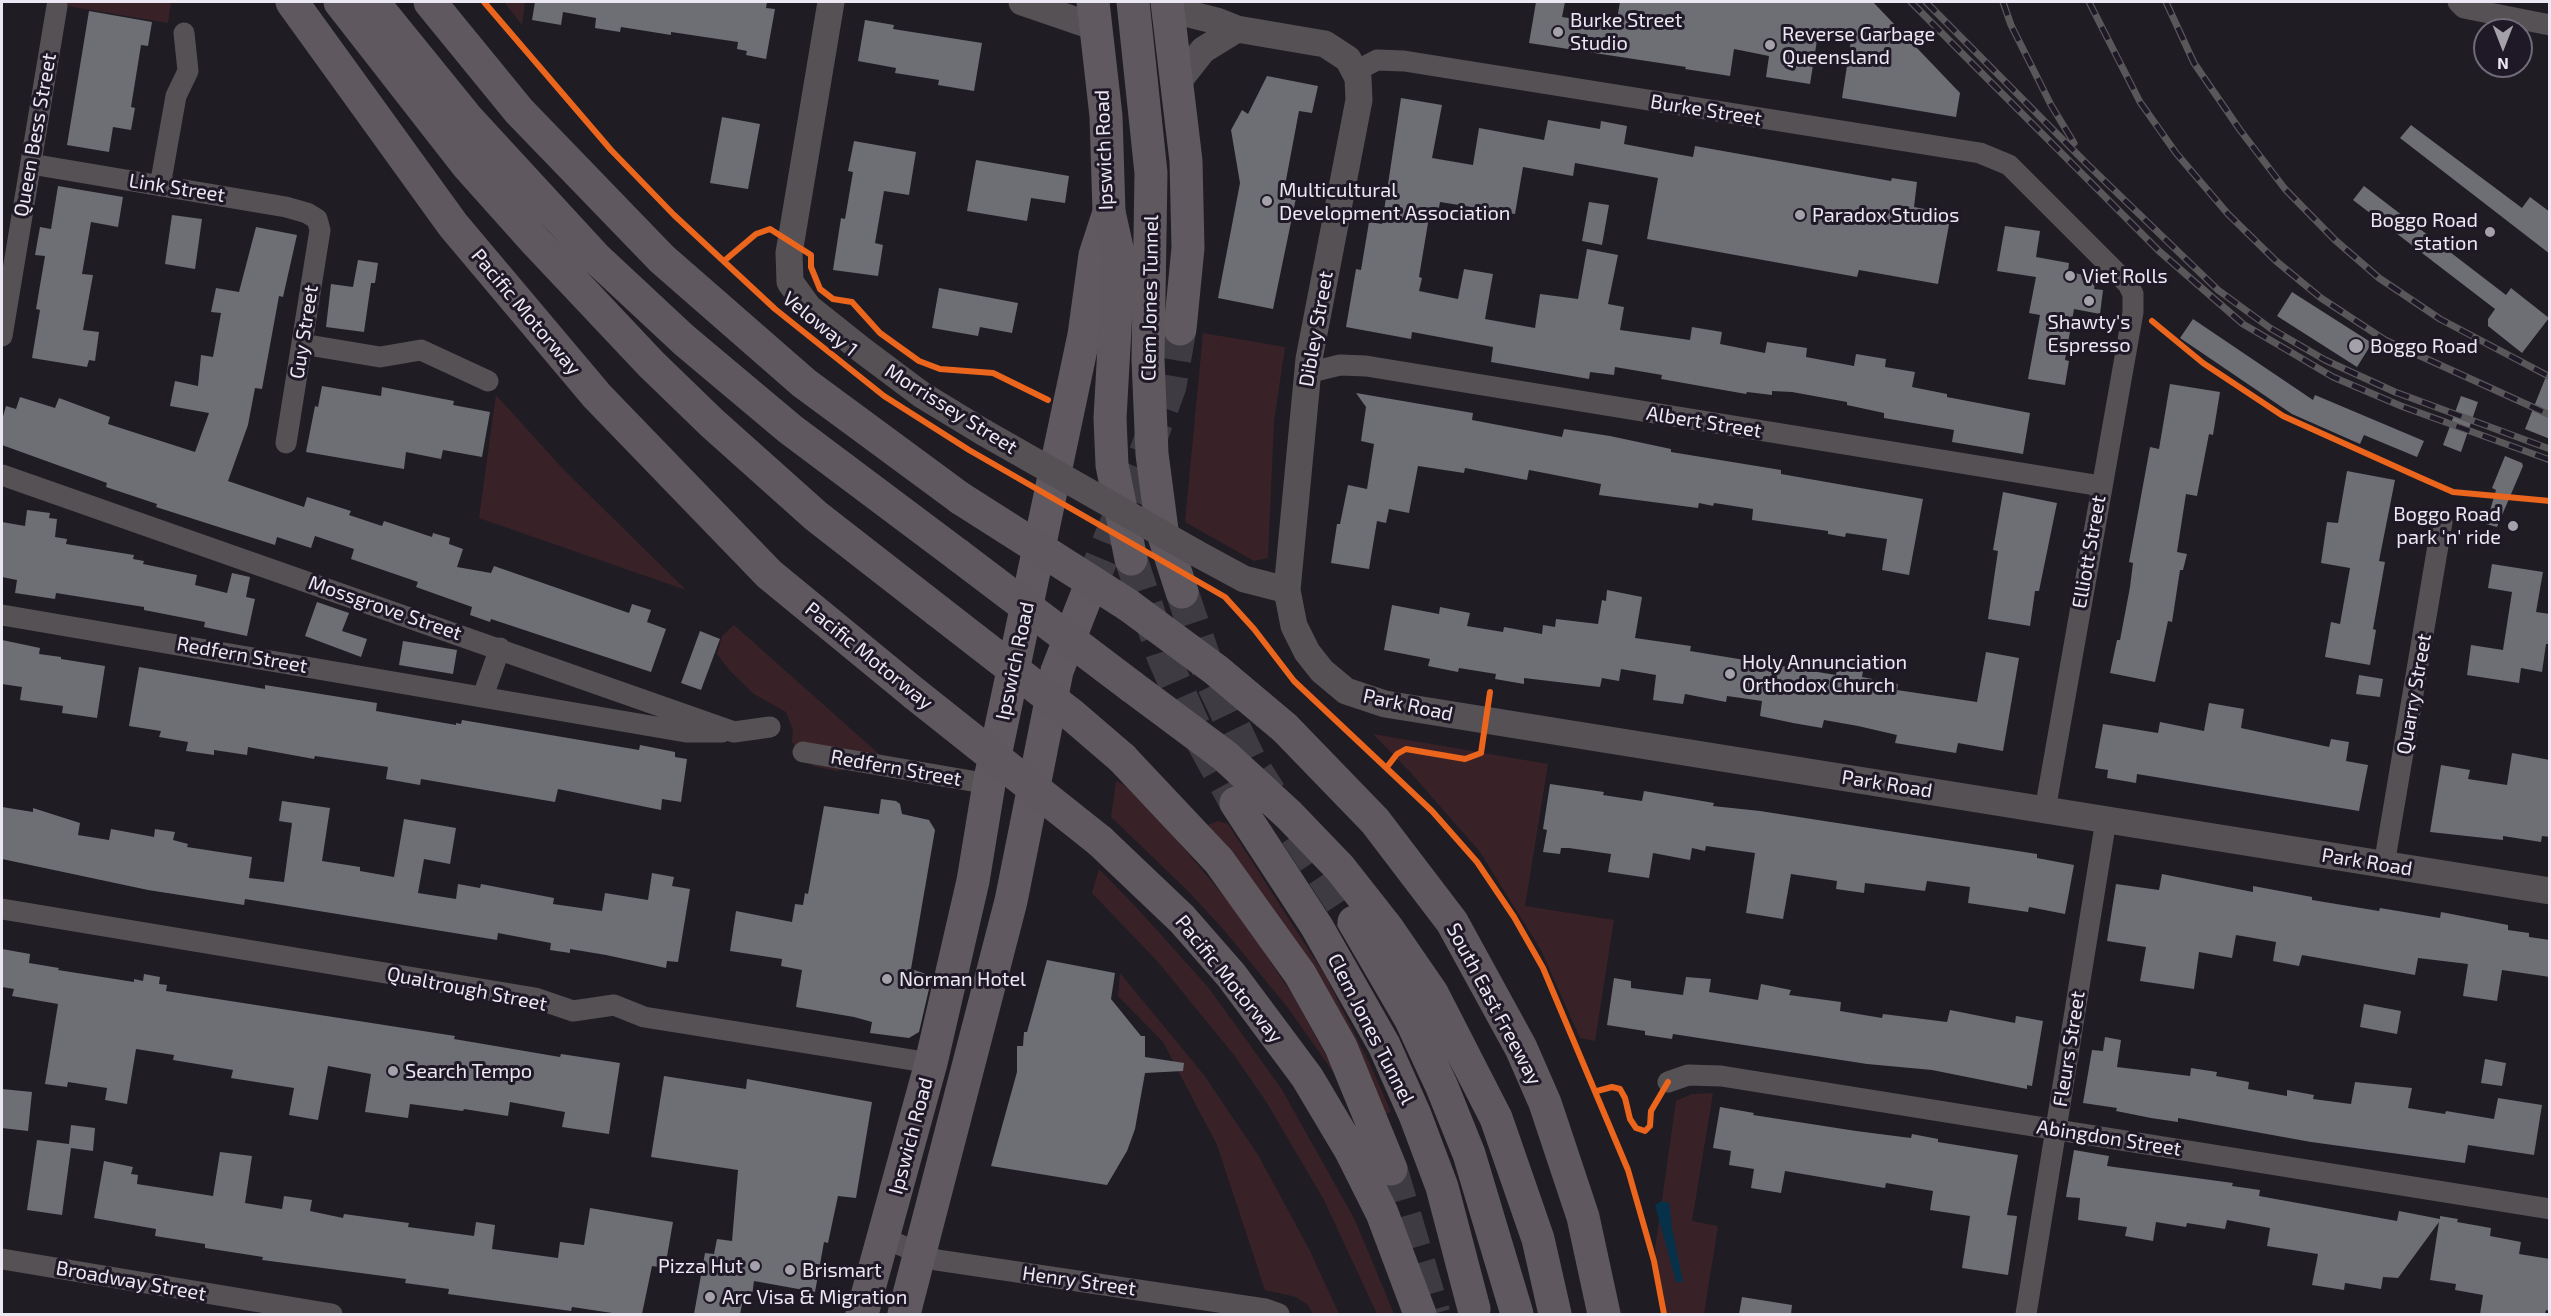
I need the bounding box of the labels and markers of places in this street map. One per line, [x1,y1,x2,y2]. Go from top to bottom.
place label: Burke Street Studio [1570,8,1682,55]
place label: Reverse Garbage Queensland [1782,22,1935,69]
marker: Burke Street Studio [1551,25,1565,39]
marker: Reverse Garbage Queensland [1763,38,1777,52]
place label: Multicultural Development Association [1279,178,1510,225]
marker: Multicultural Development Association [1260,194,1274,208]
place label: Paradox Studios [1812,203,1959,227]
marker: Paradox Studios [1793,208,1807,222]
place label: Boggo Road station [2370,208,2478,255]
marker: Boggo Road station [2483,225,2497,239]
place label: Viet Rolls [2082,264,2168,288]
marker: Viet Rolls [2063,269,2077,283]
marker: Shawty's Espresso [2082,294,2096,308]
place label: Shawty's Espresso [2047,310,2131,357]
place label: Boggo Road [2370,334,2478,358]
marker: Boggo Road [2347,337,2365,355]
place label: Boggo Road park 'n' ride [2393,502,2501,549]
marker: Boggo Road park 'n' ride [2506,519,2520,533]
place label: Holy Annunciation Orthodox Church [1742,650,1907,697]
marker: Holy Annunciation Orthodox Church [1723,667,1737,681]
place label: Norman Hotel [899,967,1026,991]
marker: Norman Hotel [880,972,894,986]
place label: Search Tempo [405,1059,532,1083]
marker: Search Tempo [386,1064,400,1078]
place label: Pizza Hut [658,1254,743,1278]
place label: Brismart [802,1258,882,1282]
marker: Pizza Hut [748,1259,762,1273]
marker: Brismart [783,1263,797,1277]
place label: Arc Visa & Migration [722,1285,907,1309]
marker: Arc Visa & Migration [703,1290,717,1304]

